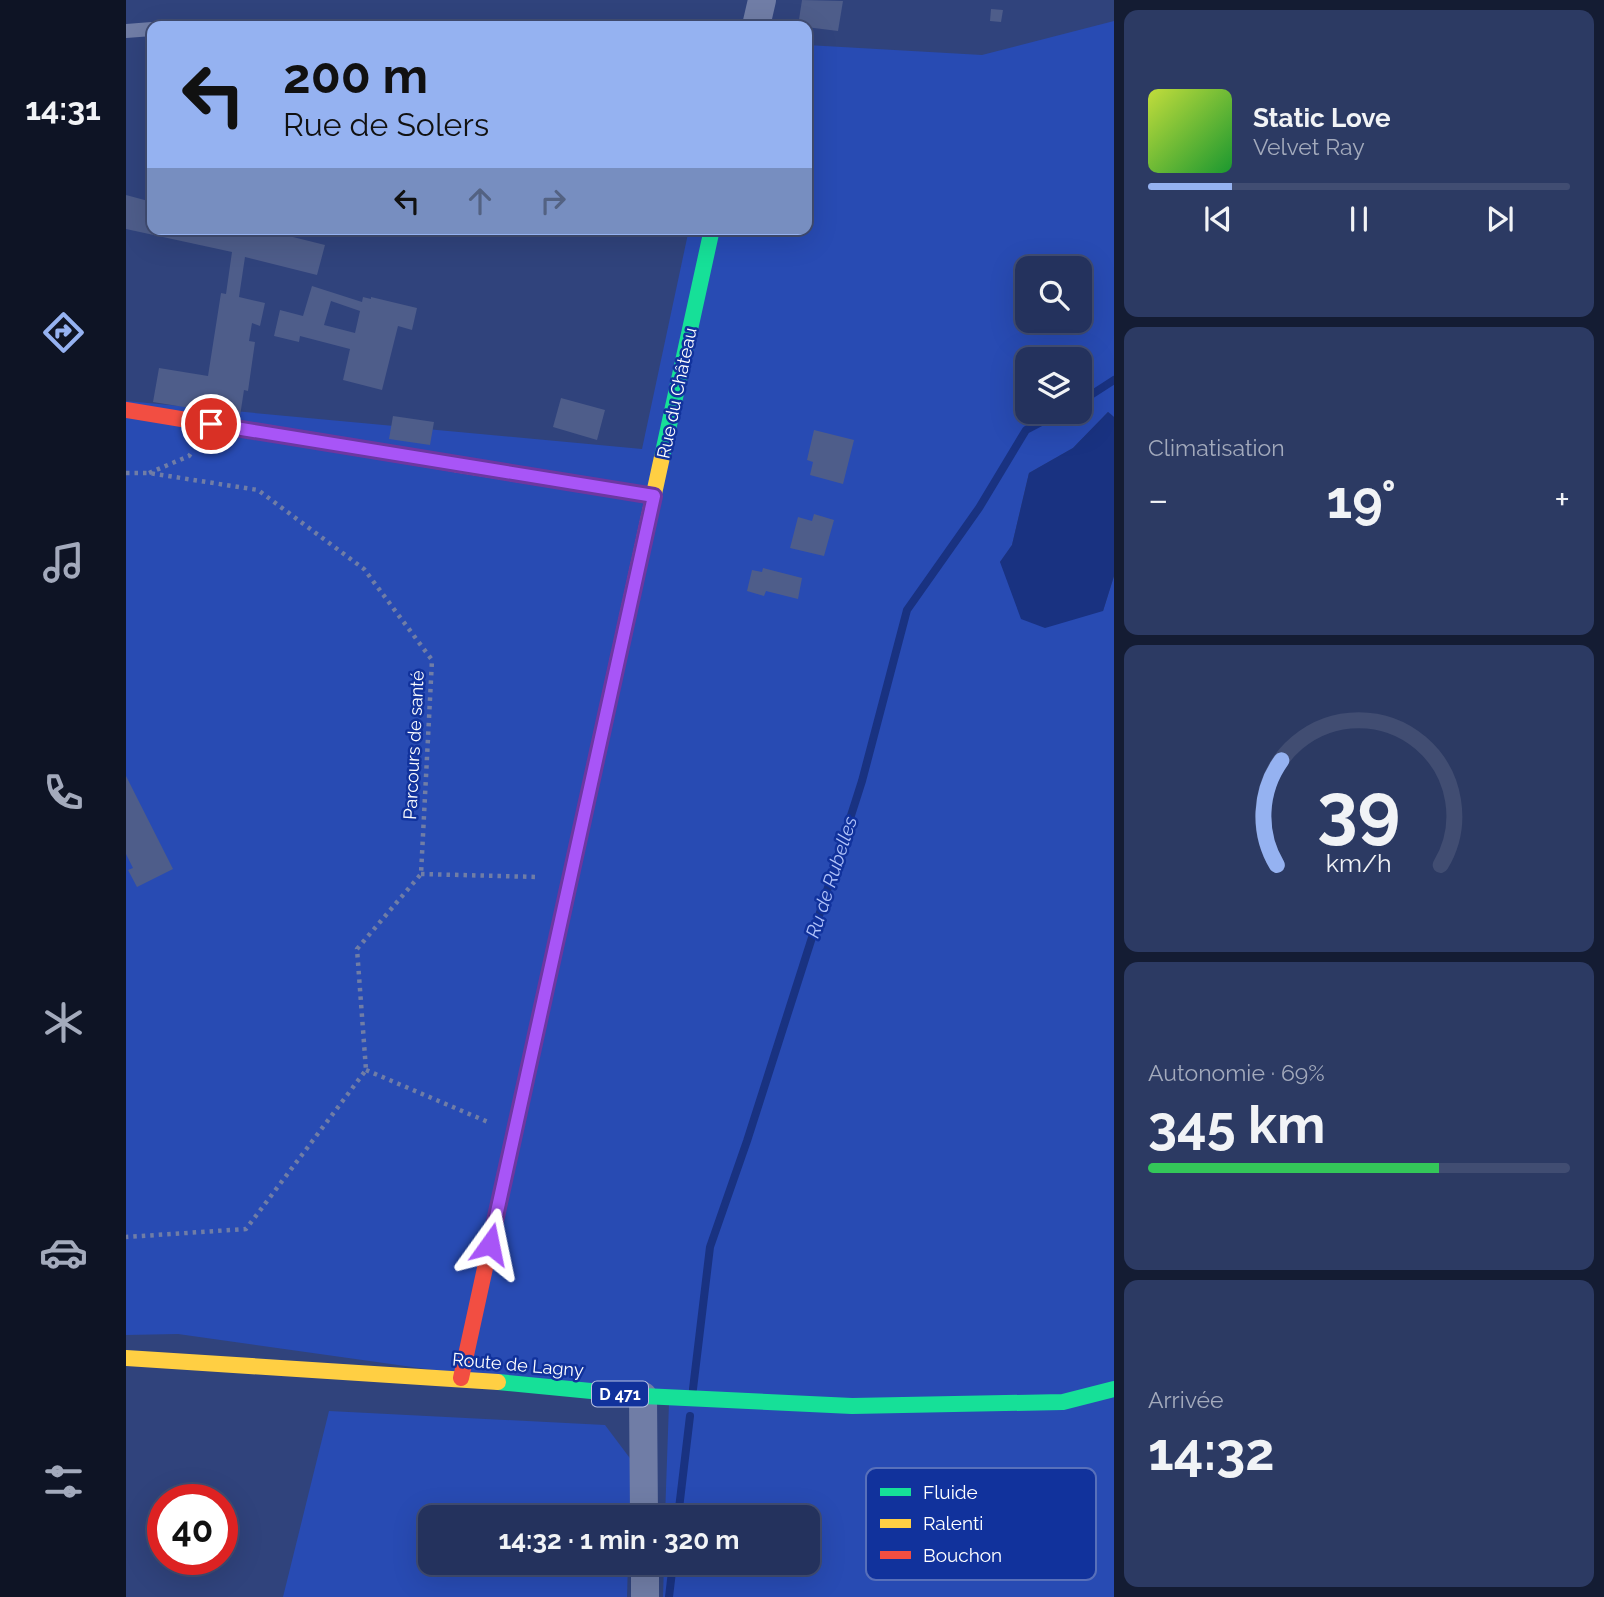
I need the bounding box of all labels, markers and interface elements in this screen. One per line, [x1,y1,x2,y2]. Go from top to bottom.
text: 200 m [283,47,428,104]
icon: left [168,49,259,140]
text: 14:31 [25,90,101,127]
text: Static Love [1253,103,1391,133]
text: Rue de Solers [283,106,489,143]
text: Velvet Ray [1253,133,1365,160]
icon: left [388,182,426,220]
icon: ahead [461,182,499,220]
icon: right [534,182,572,220]
icon: previous [1199,200,1237,238]
icon: pause [1340,200,1378,238]
icon: next [1481,200,1519,238]
map controls [1015,256,1092,424]
button: search [1015,256,1092,333]
icon: directions [39,308,88,357]
street label: Rue du Château [652,325,701,460]
button: layers [1015,347,1092,424]
pin [181,394,241,454]
icon: arrive [192,405,230,443]
text: Climatisation [1148,434,1285,461]
text: 19° [1327,469,1396,530]
text: − [1148,477,1168,522]
text: + [1554,477,1570,522]
icon: music [39,538,88,587]
street label: Parcours de santé [399,669,428,820]
text: 39 [1317,767,1401,852]
icon: phone [39,768,88,817]
water label: Ru de Rubelles [801,813,861,941]
text: km/h [1326,847,1392,877]
icon: climate [39,998,88,1047]
text: Autonomie · 69% [1148,1059,1325,1086]
text: 345 km [1148,1094,1325,1155]
position arrow [453,1207,527,1281]
icon: car [39,1228,88,1277]
street label: Route de Lagny [452,1348,585,1381]
road number: D 471 [592,1382,648,1406]
text: Arrivée [1148,1386,1224,1413]
text: 14:32 [1148,1421,1275,1482]
icon: filters [39,1457,88,1506]
legend [866,1468,1096,1580]
text: Fluide [923,1481,978,1503]
speed limit sign: 40 [147,1484,238,1575]
text: Ralenti [923,1512,983,1534]
text: 14:32 · 1 min · 320 m [498,1525,740,1555]
text: Bouchon [923,1544,1002,1566]

